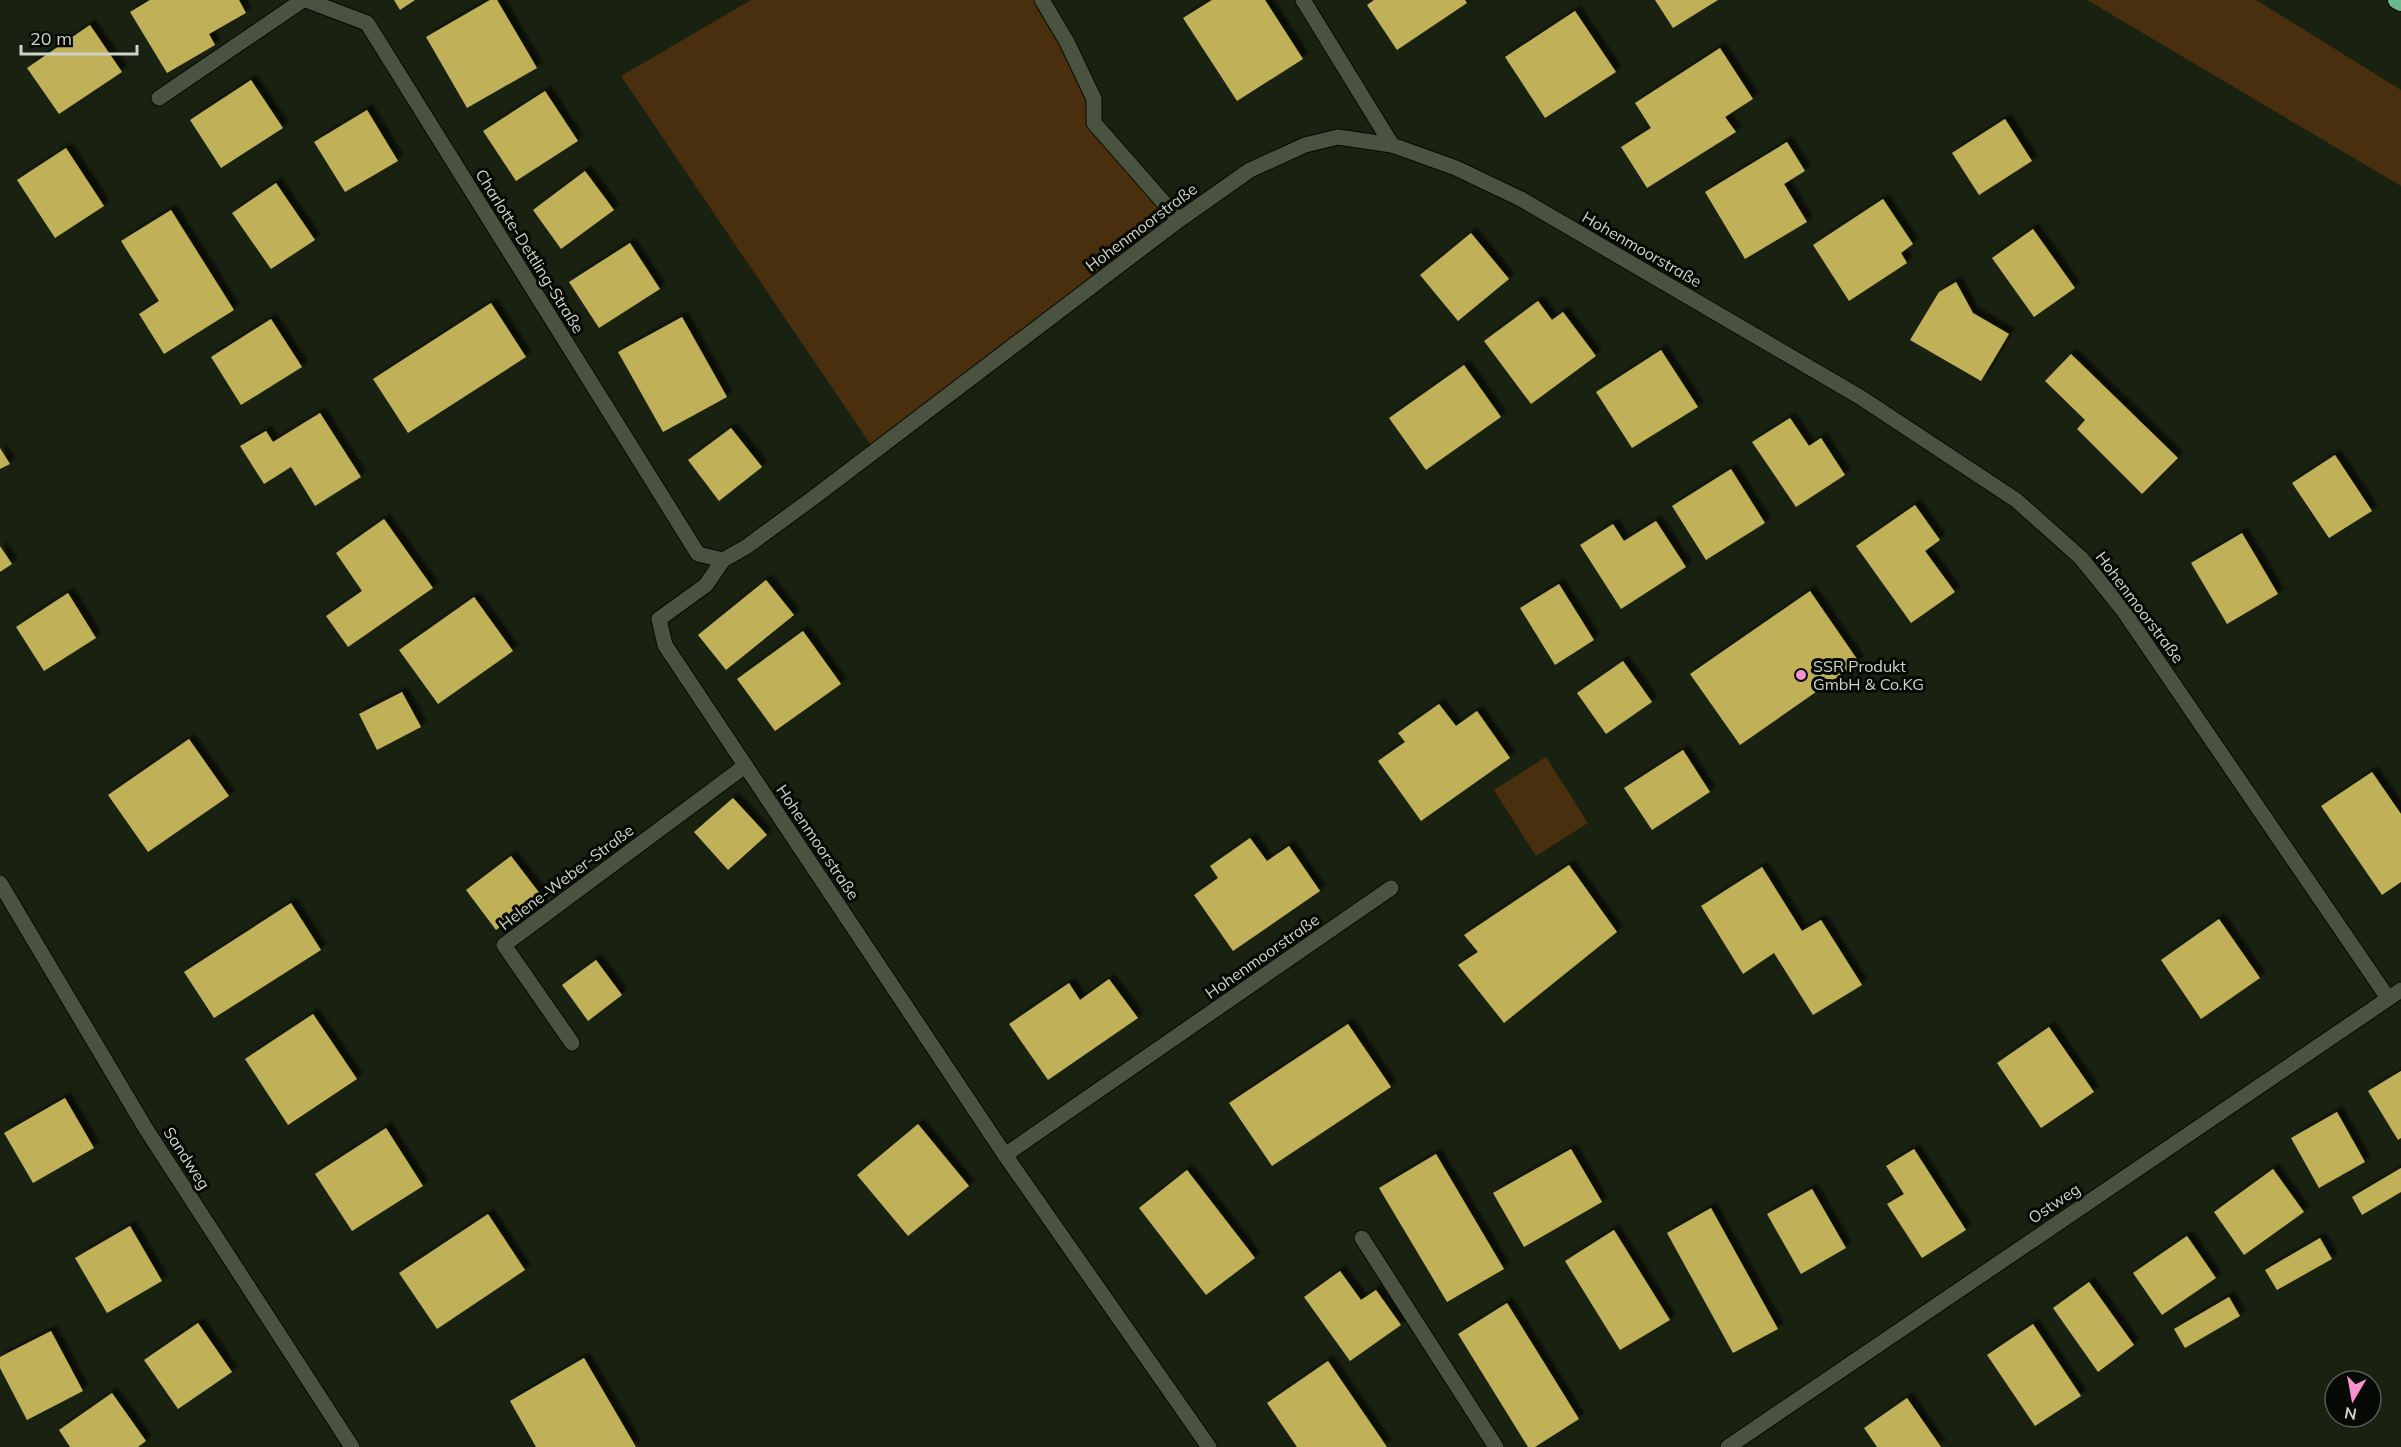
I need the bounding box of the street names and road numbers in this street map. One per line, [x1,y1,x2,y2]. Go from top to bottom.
street label: Charlotte-Dettling-Straße [471,165,589,337]
street label: Hohenmoorstraße [1081,179,1201,275]
street label: Hohenmoorstraße [1579,207,1705,291]
street label: Hohenmoorstraße [2092,547,2188,667]
street label: Hohenmoorstraße [772,781,864,903]
street label: Helene-Weber-Straße [495,820,637,934]
street label: Hohenmoorstraße [1201,909,1323,1003]
street label: Sandweg [159,1123,215,1193]
street label: Ostweg [2024,1178,2084,1228]

